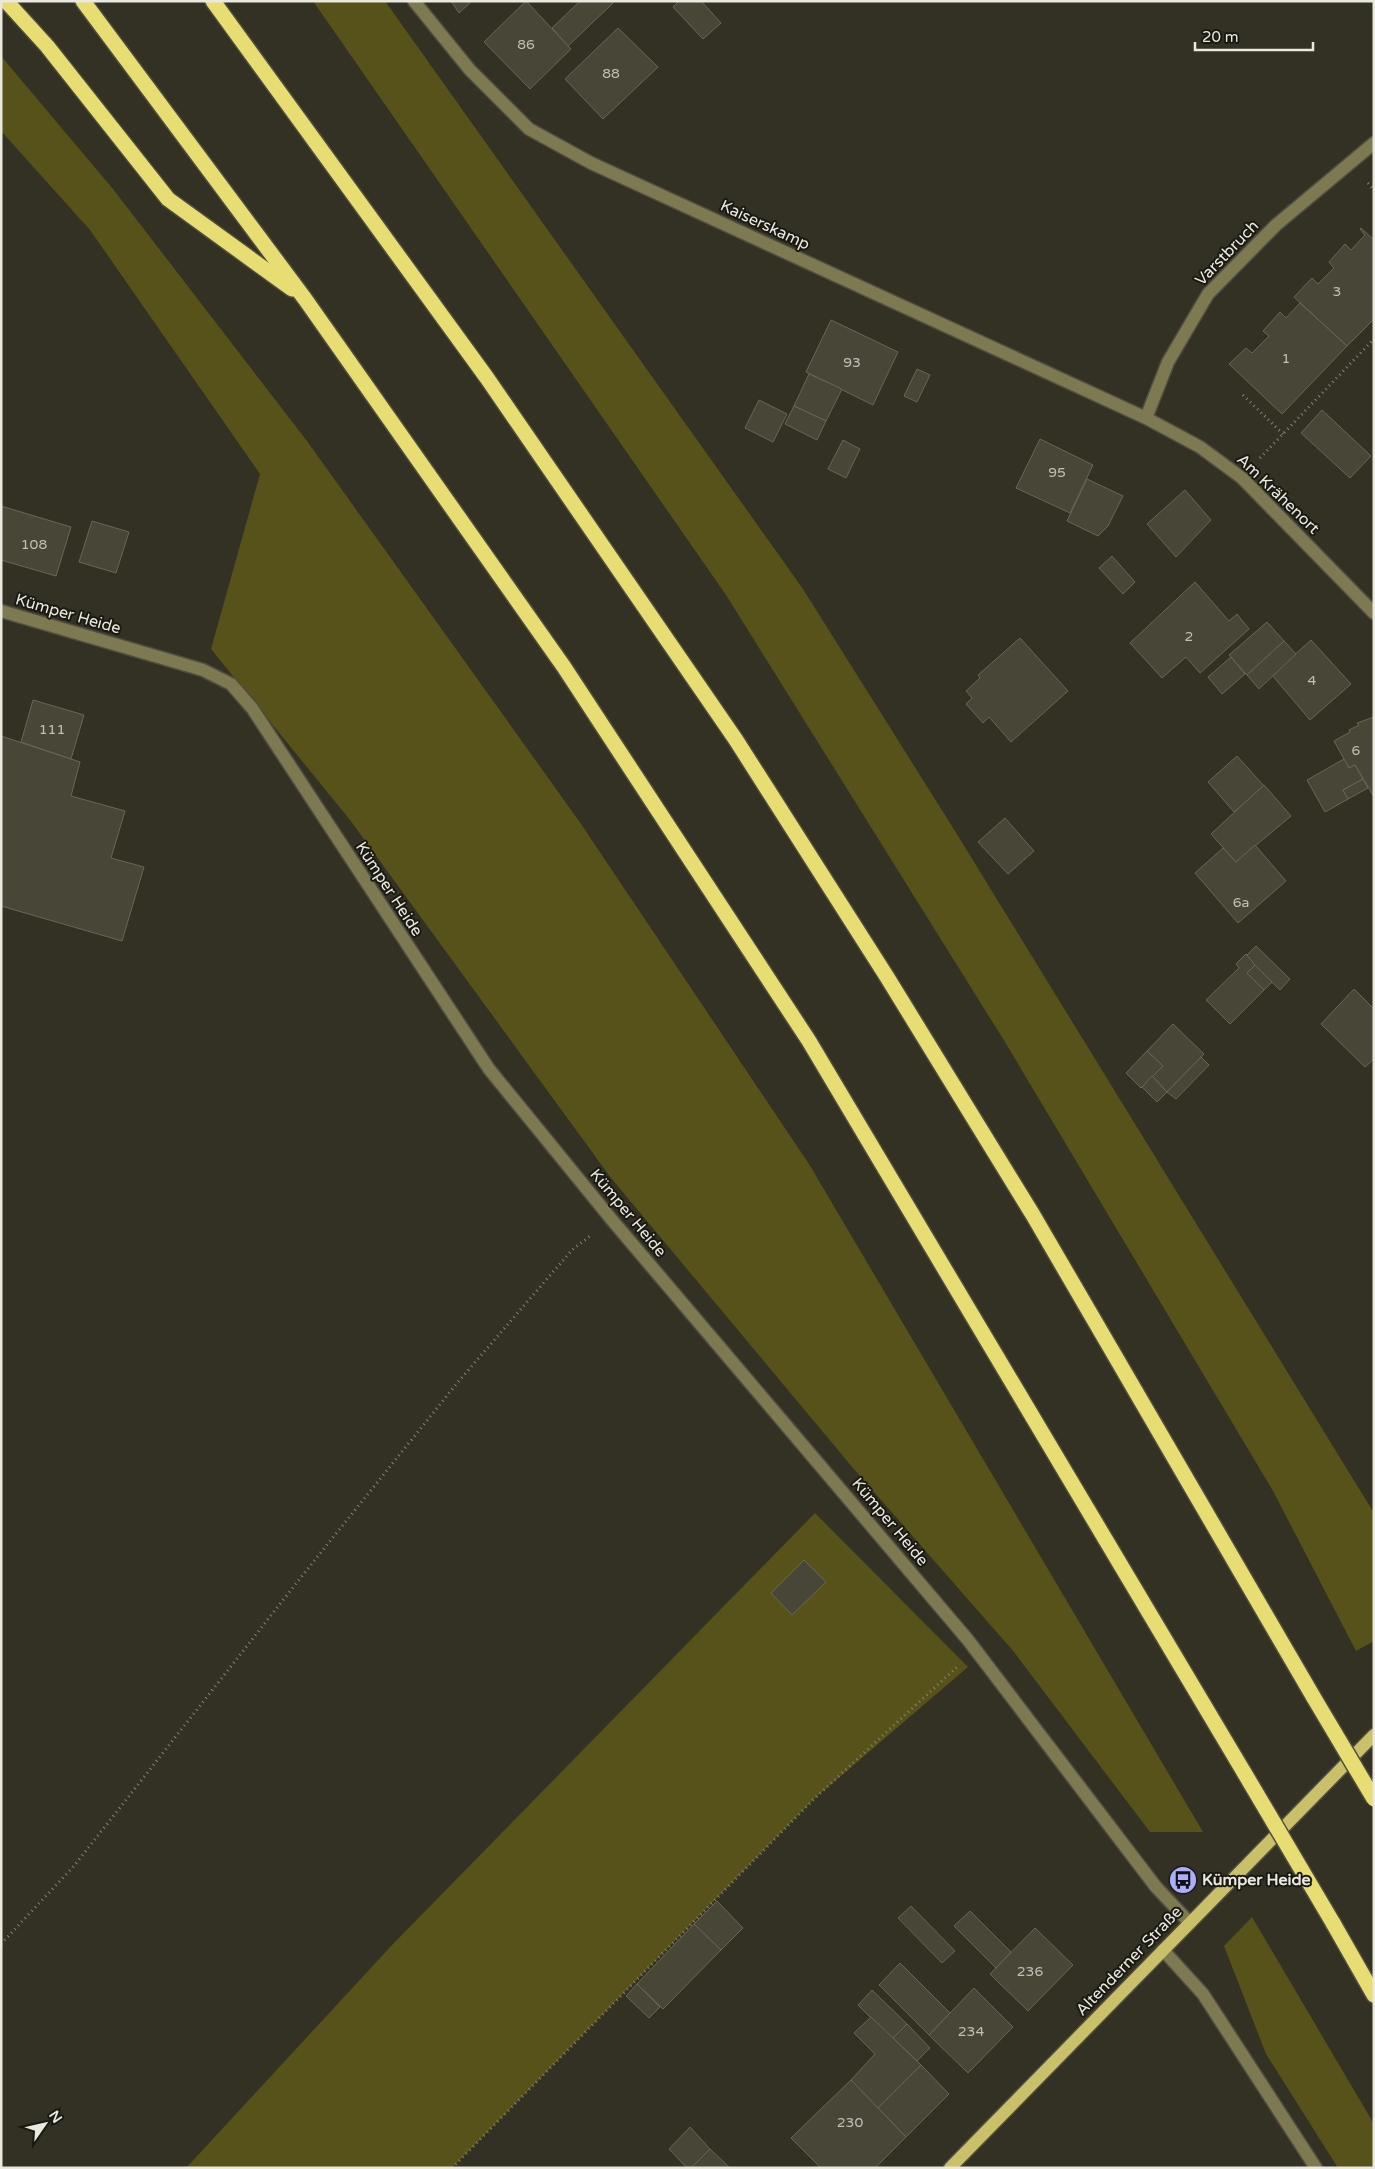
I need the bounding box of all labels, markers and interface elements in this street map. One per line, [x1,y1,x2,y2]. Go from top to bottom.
scale bar [1195,20,1312,52]
text: 20 m [1202,28,1239,46]
house number: 86 [517,36,535,53]
house number: 88 [602,65,620,82]
street label: Kaiserskamp [717,196,813,254]
street label: Varstbruch [1191,216,1263,290]
house number: 3 [1333,283,1341,300]
house number: 1 [1282,350,1290,367]
house number: 93 [843,354,861,371]
street label: Am Krähenort [1233,450,1323,538]
house number: 95 [1048,464,1066,481]
house number: 108 [21,536,47,553]
street label: Kümper Heide [13,589,123,639]
house number: 2 [1185,628,1193,645]
house number: 4 [1308,672,1317,689]
house number: 111 [39,721,65,738]
house number: 6 [1352,742,1361,759]
street label: Kümper Heide [351,838,427,940]
house number: 6a [1233,894,1249,911]
street label: Kümper Heide [585,1165,671,1261]
street label: Kümper Heide [847,1474,933,1570]
bus stop icon: Kümper Heide [1168,1865,1198,1895]
place label: Kümper Heide [1202,1870,1311,1890]
street label: Altenderner Straße [1072,1902,1186,2020]
house number: 236 [1017,1963,1043,1980]
house number: 234 [958,2023,984,2040]
north arrow [20,2099,70,2149]
text: N [45,2108,66,2126]
house number: 230 [837,2114,863,2131]

